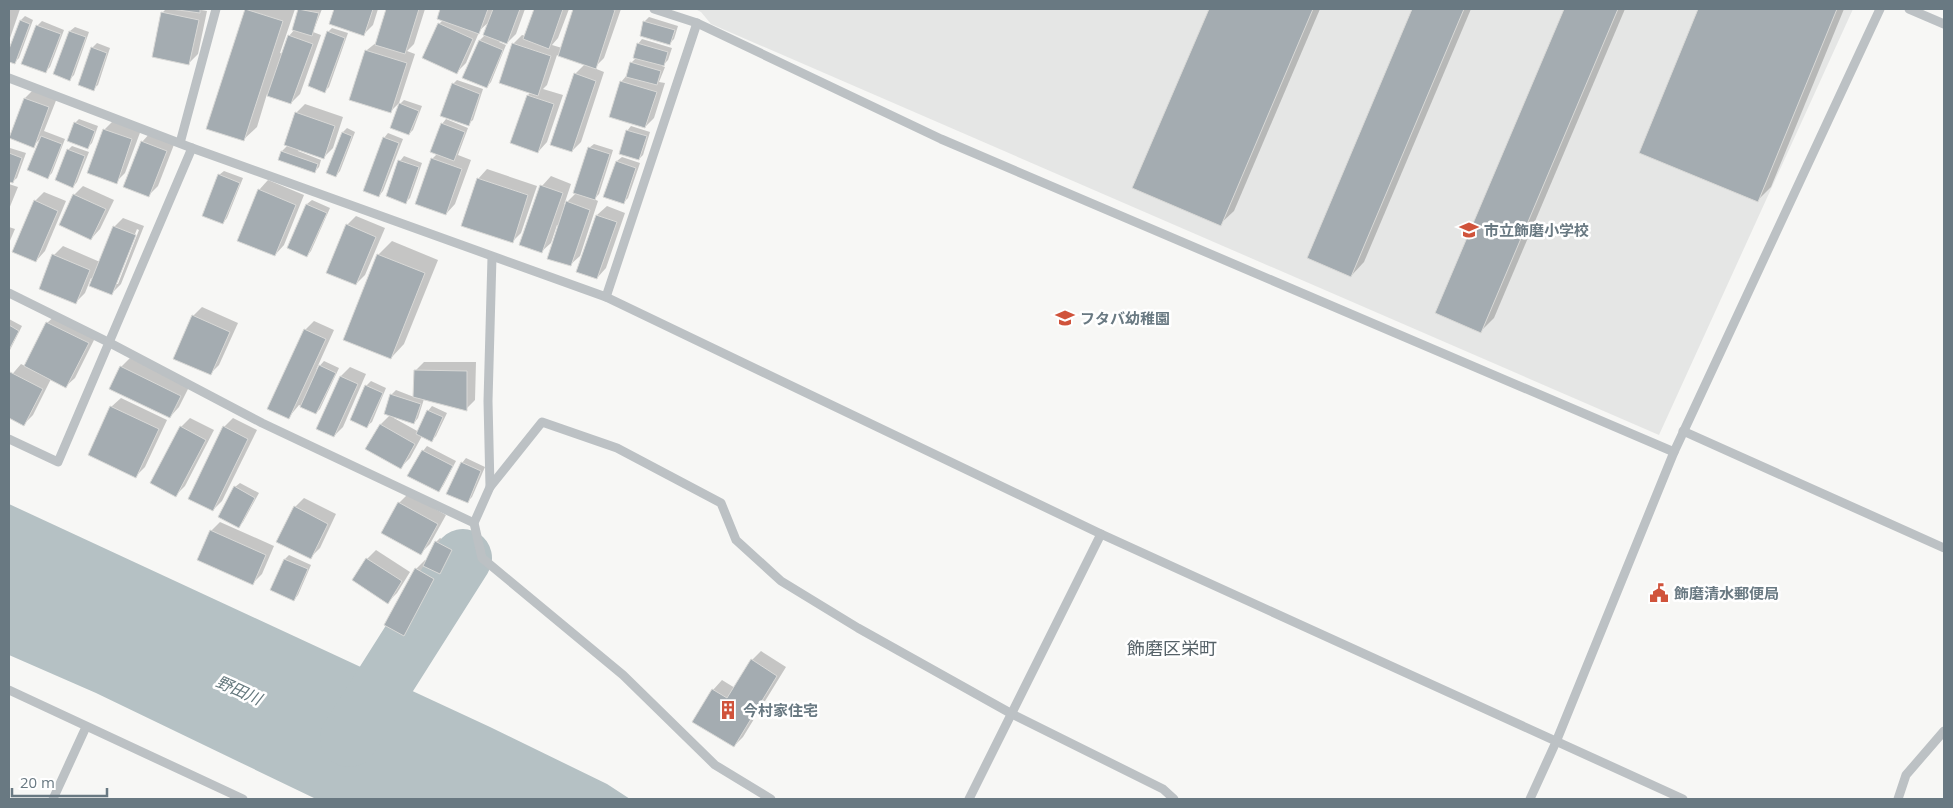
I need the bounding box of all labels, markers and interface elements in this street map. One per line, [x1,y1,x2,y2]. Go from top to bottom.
school or university icon: 市立飾磨小学校 [1458,219,1480,241]
place label: 市立飾磨小学校 [1484,220,1589,240]
school or university icon: フタバ幼稚園 [1054,307,1076,329]
place label: フタバ幼稚園 [1080,308,1170,328]
public building icon: 飾磨清水郵便局 [1648,582,1670,604]
place label: 飾磨清水郵便局 [1674,583,1779,603]
district label: 飾磨区栄町 [1127,636,1217,660]
water label: 野田川 [213,670,267,711]
building icon: 今村家住宅 [717,699,739,721]
place label: 今村家住宅 [743,700,818,720]
scale bar [12,766,108,798]
text: 20 m [20,772,55,792]

